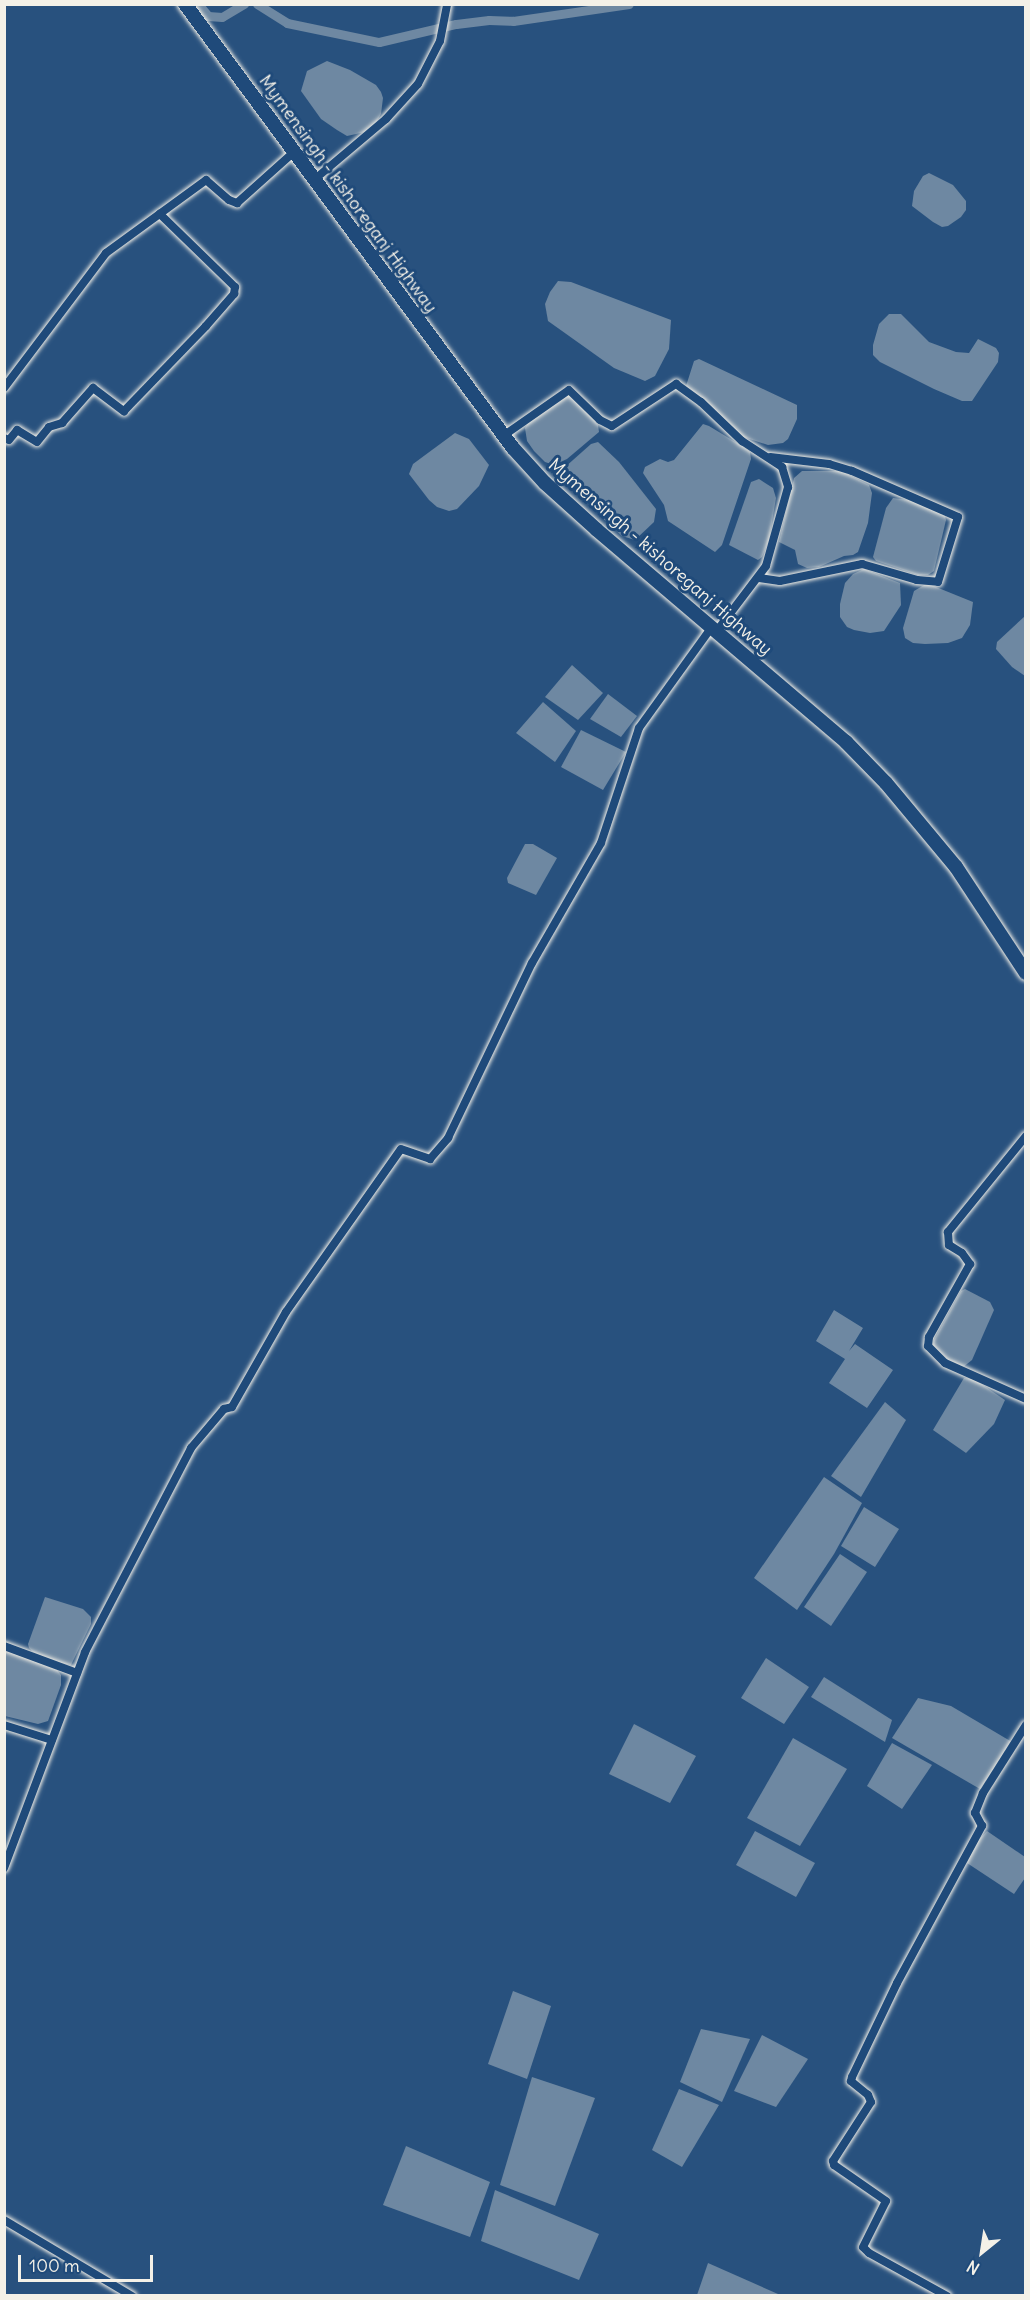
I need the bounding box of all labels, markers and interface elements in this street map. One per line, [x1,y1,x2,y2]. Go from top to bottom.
street label: Mymensingh - kishoreganj Highway [254,71,442,317]
street label: Mymensingh - kishoreganj Highway [544,454,776,660]
north arrow [952,2222,1012,2282]
scale bar [21,2243,156,2281]
text: 100 m [29,2254,80,2277]
text: N [963,2256,983,2279]

